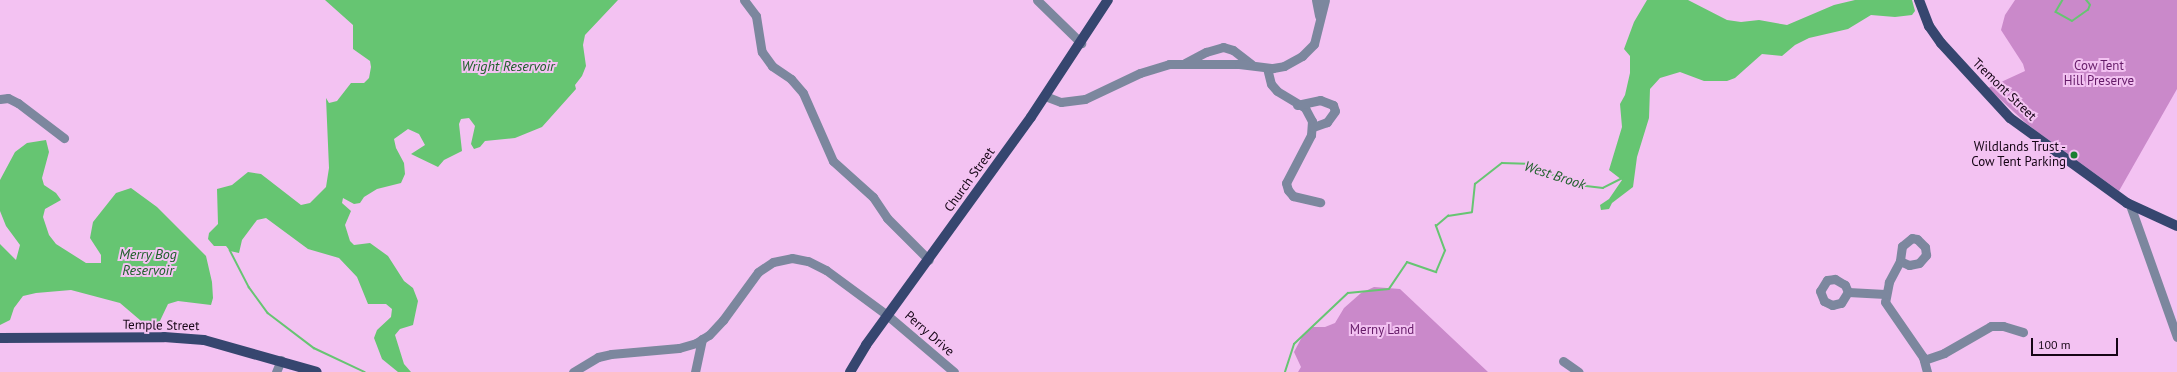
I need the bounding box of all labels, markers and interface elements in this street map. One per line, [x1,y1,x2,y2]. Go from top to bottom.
street label: Tremont Street [1969,56,2039,124]
water label: Wright Reservoir [461,58,555,74]
park label: Cow Tent Hill Preserve [2064,59,2134,90]
place label: Wildlands Trust - Cow Tent Parking [1971,140,2066,171]
street label: Church Street [941,145,999,215]
marker: Wildlands Trust - Cow Tent Parking [2069,150,2079,160]
water label: West Brook [1522,157,1588,193]
water label: Merry Bog Reservoir [119,246,177,278]
street label: Perry Drive [901,308,957,360]
street label: Temple Street [122,318,200,334]
park label: Merny Land [1350,322,1414,338]
scale bar [2033,330,2120,356]
text: 100 m [2038,337,2071,352]

